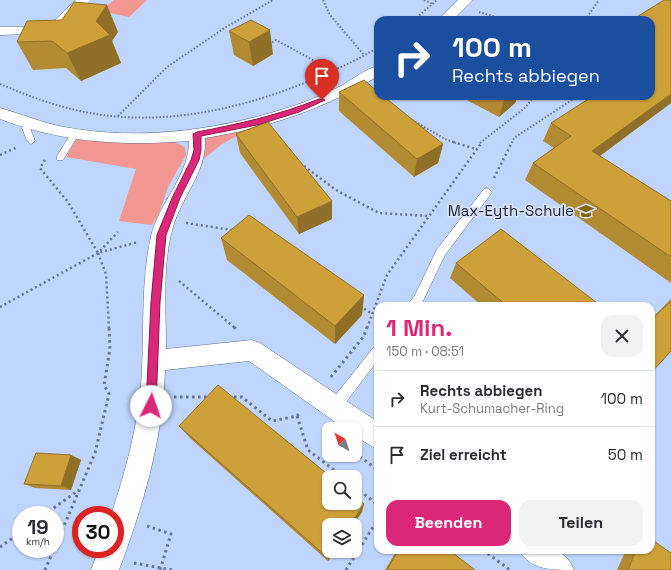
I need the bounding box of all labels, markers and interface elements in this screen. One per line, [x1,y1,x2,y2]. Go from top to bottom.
text: 100 m [452,29,532,65]
icon: right [386,32,438,84]
pin [305,59,339,100]
text: Rechts abbiegen [452,64,600,87]
icon: arrive [311,65,333,87]
place label: Max-Eyth-Schule [448,201,574,220]
school or university icon: Max-Eyth-Schule [577,202,595,220]
text: 1 Min. [386,312,452,343]
button: close [601,315,643,357]
text: 150 m · 08:51 [386,343,464,360]
text: Rechts abbiegen [420,381,542,400]
position arrow [130,385,172,427]
icon: right [386,388,408,410]
text: 100 m [601,389,643,408]
text: Kurt-Schumacher-Ring [420,400,564,417]
north arrow [322,422,362,462]
map controls [322,422,362,558]
icon: arrive [386,444,408,466]
text: Ziel erreicht [420,445,507,464]
text: 50 m [608,445,643,464]
button: search [322,470,362,510]
button: Beenden [386,500,511,546]
button: Teilen [519,500,643,546]
speed limit sign: 30 [72,506,124,558]
text: 19 [27,514,49,540]
button: layers [322,518,362,558]
text: km/h [26,535,50,548]

